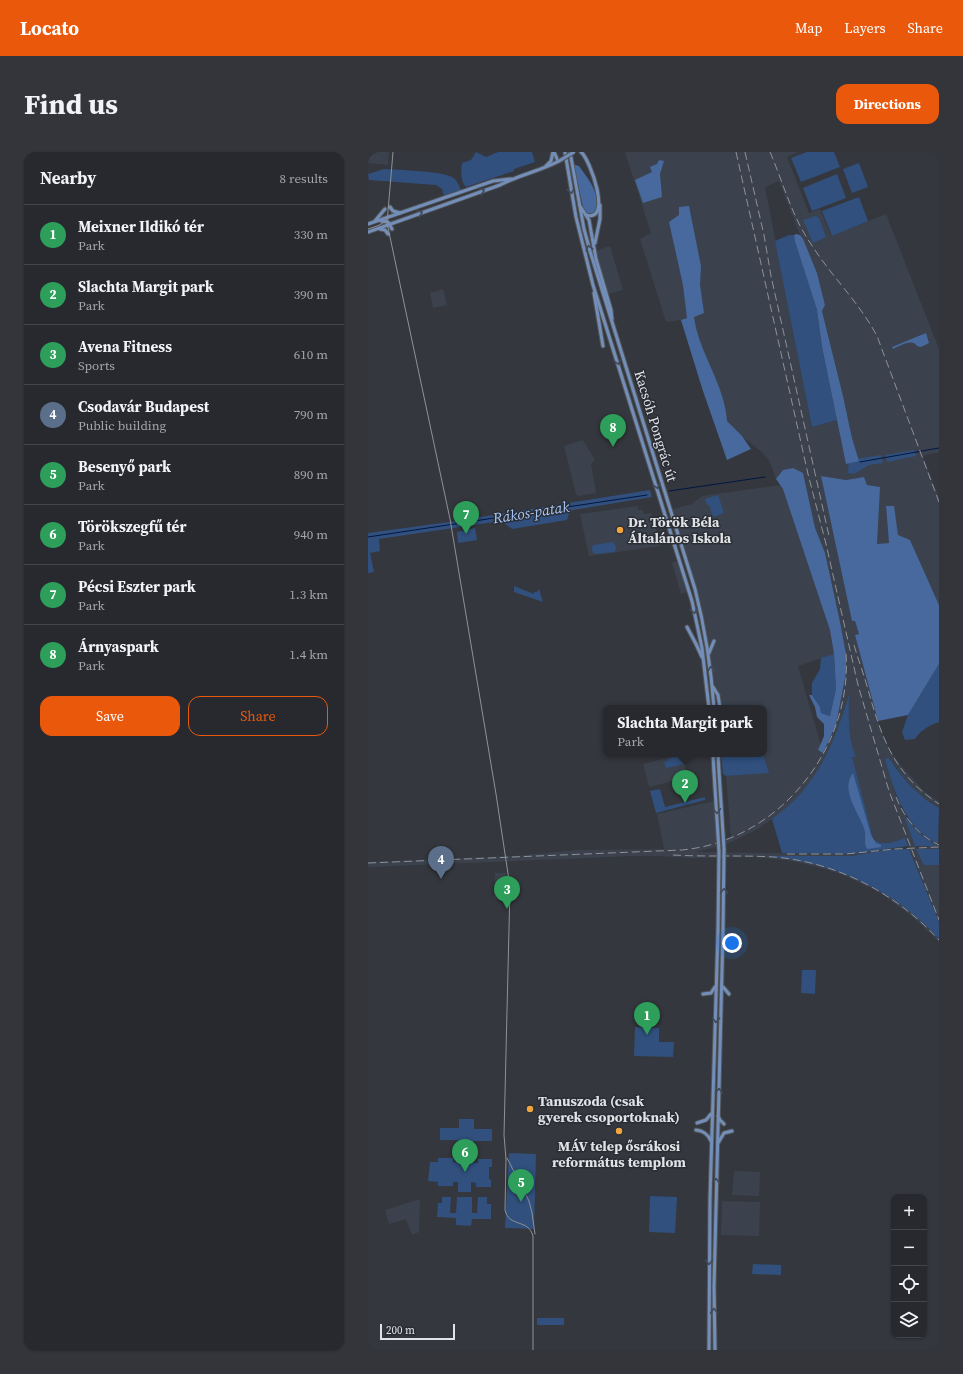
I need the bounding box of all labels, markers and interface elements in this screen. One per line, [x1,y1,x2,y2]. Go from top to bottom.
text: Locato [20,15,79,41]
text: Map [795,18,822,38]
text: Layers [844,18,886,38]
text: Share [908,18,943,38]
button: Directions [836,84,939,124]
text: Find us [24,85,118,123]
text: Nearby [40,166,96,190]
text: 8 results [280,170,328,187]
one-way arrow [478,187,485,196]
one-way arrow [566,187,575,194]
one-way arrow [417,209,424,217]
text: Meixner Ildikó tér [78,216,204,237]
text: 1 [49,226,57,243]
text: 330 m [294,226,328,243]
text: Park [78,237,105,254]
one-way arrow [585,244,594,251]
text: Slachta Margit park [78,276,214,297]
text: 2 [49,286,57,303]
text: 390 m [294,286,328,303]
text: Park [78,297,105,314]
text: Avena Fitness [78,336,172,357]
text: 3 [49,346,57,363]
text: 610 m [294,346,328,363]
text: Sports [78,357,115,374]
one-way arrow [613,358,622,365]
street label: Kacsóh Pongrác út [630,368,683,485]
text: Csodavár Budapest [78,396,209,417]
text: 4 [49,406,57,423]
text: 790 m [294,406,328,423]
pin: 8 [600,414,626,447]
text: Public building [78,417,166,434]
text: Besenyő park [78,456,171,477]
text: 5 [49,466,57,483]
text: 890 m [294,466,328,483]
text: Park [78,477,105,494]
one-way arrow [652,482,661,489]
water label: Rákos-patak [490,495,572,529]
pin: 7 [453,501,479,534]
place label: Dr. Török Béla Általános Iskola [628,512,732,548]
text: Törökszegfű tér [78,516,186,537]
marker: Dr. Török Béla Általános Iskola [615,525,625,535]
text: 6 [49,526,57,543]
text: 940 m [294,526,328,543]
text: Park [78,537,105,554]
text: Pécsi Eszter park [78,576,196,597]
text: 7 [49,586,57,603]
text: 1.3 km [289,586,328,603]
text: Park [78,597,105,614]
one-way arrow [690,607,698,614]
text: Árnyaspark [78,636,159,657]
text: 8 [49,646,57,663]
text: 1.4 km [289,646,328,663]
text: Park [78,657,105,674]
one-way arrow [706,666,715,672]
button: Save [40,696,180,736]
button: Share [188,696,328,736]
popup [603,705,767,757]
text: Slachta Margit park [617,712,753,733]
text: Park [617,733,644,750]
pin: 2 [672,770,698,803]
one-way arrow [712,808,721,814]
pin: 4 [428,846,454,879]
pin: 3 [494,876,520,909]
one-way arrow [720,888,728,894]
your location [722,933,742,953]
pin: 1 [634,1002,660,1035]
one-way arrow [711,1017,720,1023]
one-way arrow [714,1088,723,1094]
place label: Tanuszoda (csak gyerek csoportoknak) [538,1091,680,1127]
marker: Tanuszoda (csak gyerek csoportoknak) [525,1104,535,1114]
marker: MÁV telep ősrákosi református templom [614,1126,624,1136]
place label: MÁV telep ősrákosi református templom [552,1136,686,1172]
pin: 6 [452,1139,478,1172]
pin: 5 [508,1169,534,1202]
one-way arrow [712,1178,720,1184]
map controls [891,1194,927,1338]
button: + [891,1194,927,1230]
button: − [891,1230,927,1266]
one-way arrow [705,1259,713,1265]
button: locate [891,1266,927,1302]
button: layers [891,1302,927,1338]
one-way arrow [710,1308,718,1314]
scale bar [380,1322,455,1341]
text: 200 m [386,1323,415,1338]

